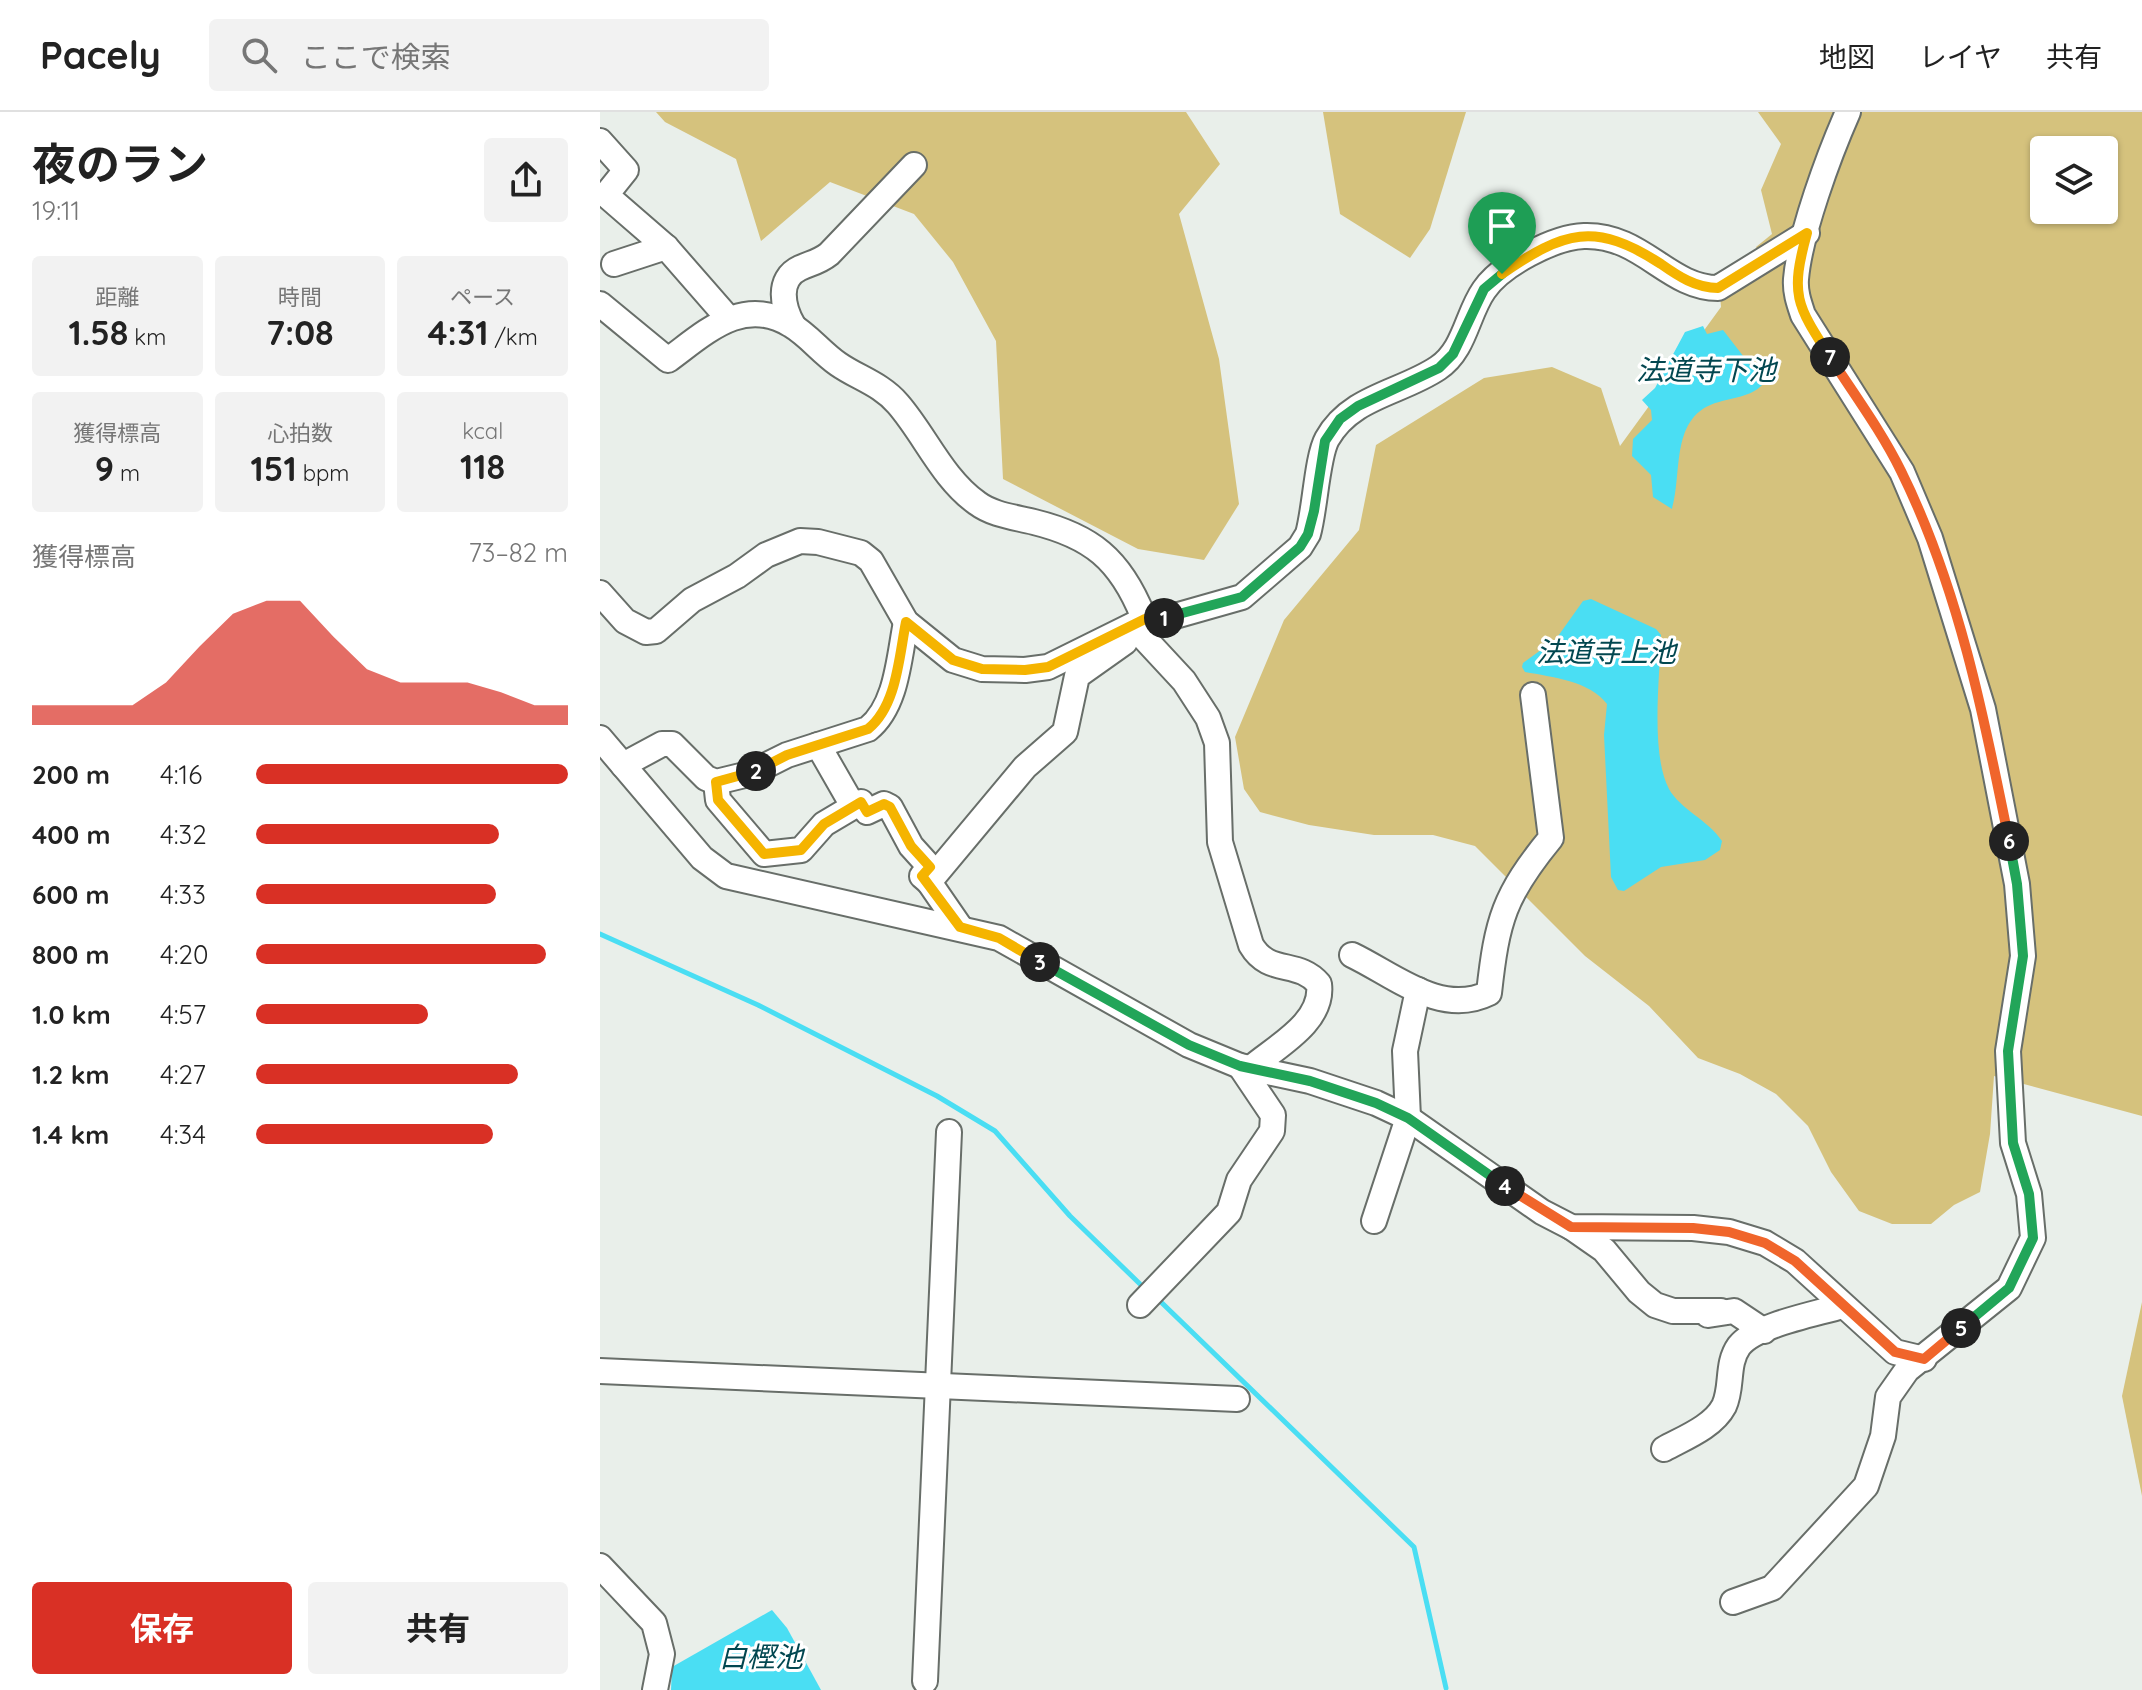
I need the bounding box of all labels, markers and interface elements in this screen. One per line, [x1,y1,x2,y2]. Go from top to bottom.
search box [209,19,769,91]
text: Pacely [40,31,161,79]
icon: search [237,33,281,77]
text: ここで検索 [301,38,451,76]
text: 地図 [1819,39,1875,74]
text: レイヤ [1919,39,2002,74]
text: 共有 [2046,39,2102,74]
text: 夜のラン [32,136,208,191]
map controls [2030,136,2118,224]
button: layers [2030,136,2118,224]
button: share [484,138,568,222]
pin [1468,192,1536,274]
text: 19:11 [32,194,80,227]
icon: arrive [1480,204,1524,248]
text: 距離 [95,283,139,311]
text: 時間 [278,283,322,311]
text: ペース [450,283,515,311]
text: 1.58 [68,311,128,354]
text: 7:08 [266,311,334,354]
text: 4:31 [428,311,488,354]
text: km [128,323,166,351]
text: /km [488,323,538,351]
pin: 7 [1810,337,1850,377]
text: 7 [1824,343,1836,371]
water label: 法道寺下池 [1636,352,1779,387]
text: kcal [462,417,503,445]
text: 獲得標高 [73,419,161,447]
text: 心拍数 [267,419,333,447]
text: 118 [460,445,505,488]
text: 9 [95,447,114,490]
text: 151 [251,447,297,490]
text: m [114,459,140,487]
text: bpm [297,459,349,487]
text: 73–82 m [469,536,568,569]
text: 獲得標高 [32,540,136,573]
pin: 1 [1144,598,1184,638]
text: 1 [1160,604,1168,632]
water label: 法道寺上池 [1536,634,1679,669]
pin: 2 [736,751,776,791]
text: 2 [750,757,762,785]
text: 200 m [32,758,110,791]
text: 4:16 [160,758,202,791]
text: 400 m [32,818,110,851]
text: 4:32 [160,818,207,851]
pin: 6 [1989,821,2029,861]
text: 6 [2003,827,2015,855]
text: 600 m [32,878,110,911]
text: 4:33 [160,878,206,911]
text: 800 m [32,938,109,971]
text: 4:20 [160,938,208,971]
pin: 3 [1020,942,1060,982]
text: 3 [1034,948,1046,976]
text: 1.0 km [32,998,111,1031]
text: 4:57 [160,998,206,1031]
text: 1.2 km [32,1058,109,1091]
text: 4:27 [160,1058,206,1091]
text: 1.4 km [32,1118,109,1151]
text: 4:34 [160,1118,206,1151]
pin: 4 [1485,1166,1525,1206]
text: 4 [1499,1172,1511,1200]
pin: 5 [1941,1308,1981,1348]
text: 5 [1955,1314,1967,1342]
button: 保存 [32,1582,292,1674]
button: 共有 [308,1582,568,1674]
water label: 白樫池 [719,1639,806,1674]

